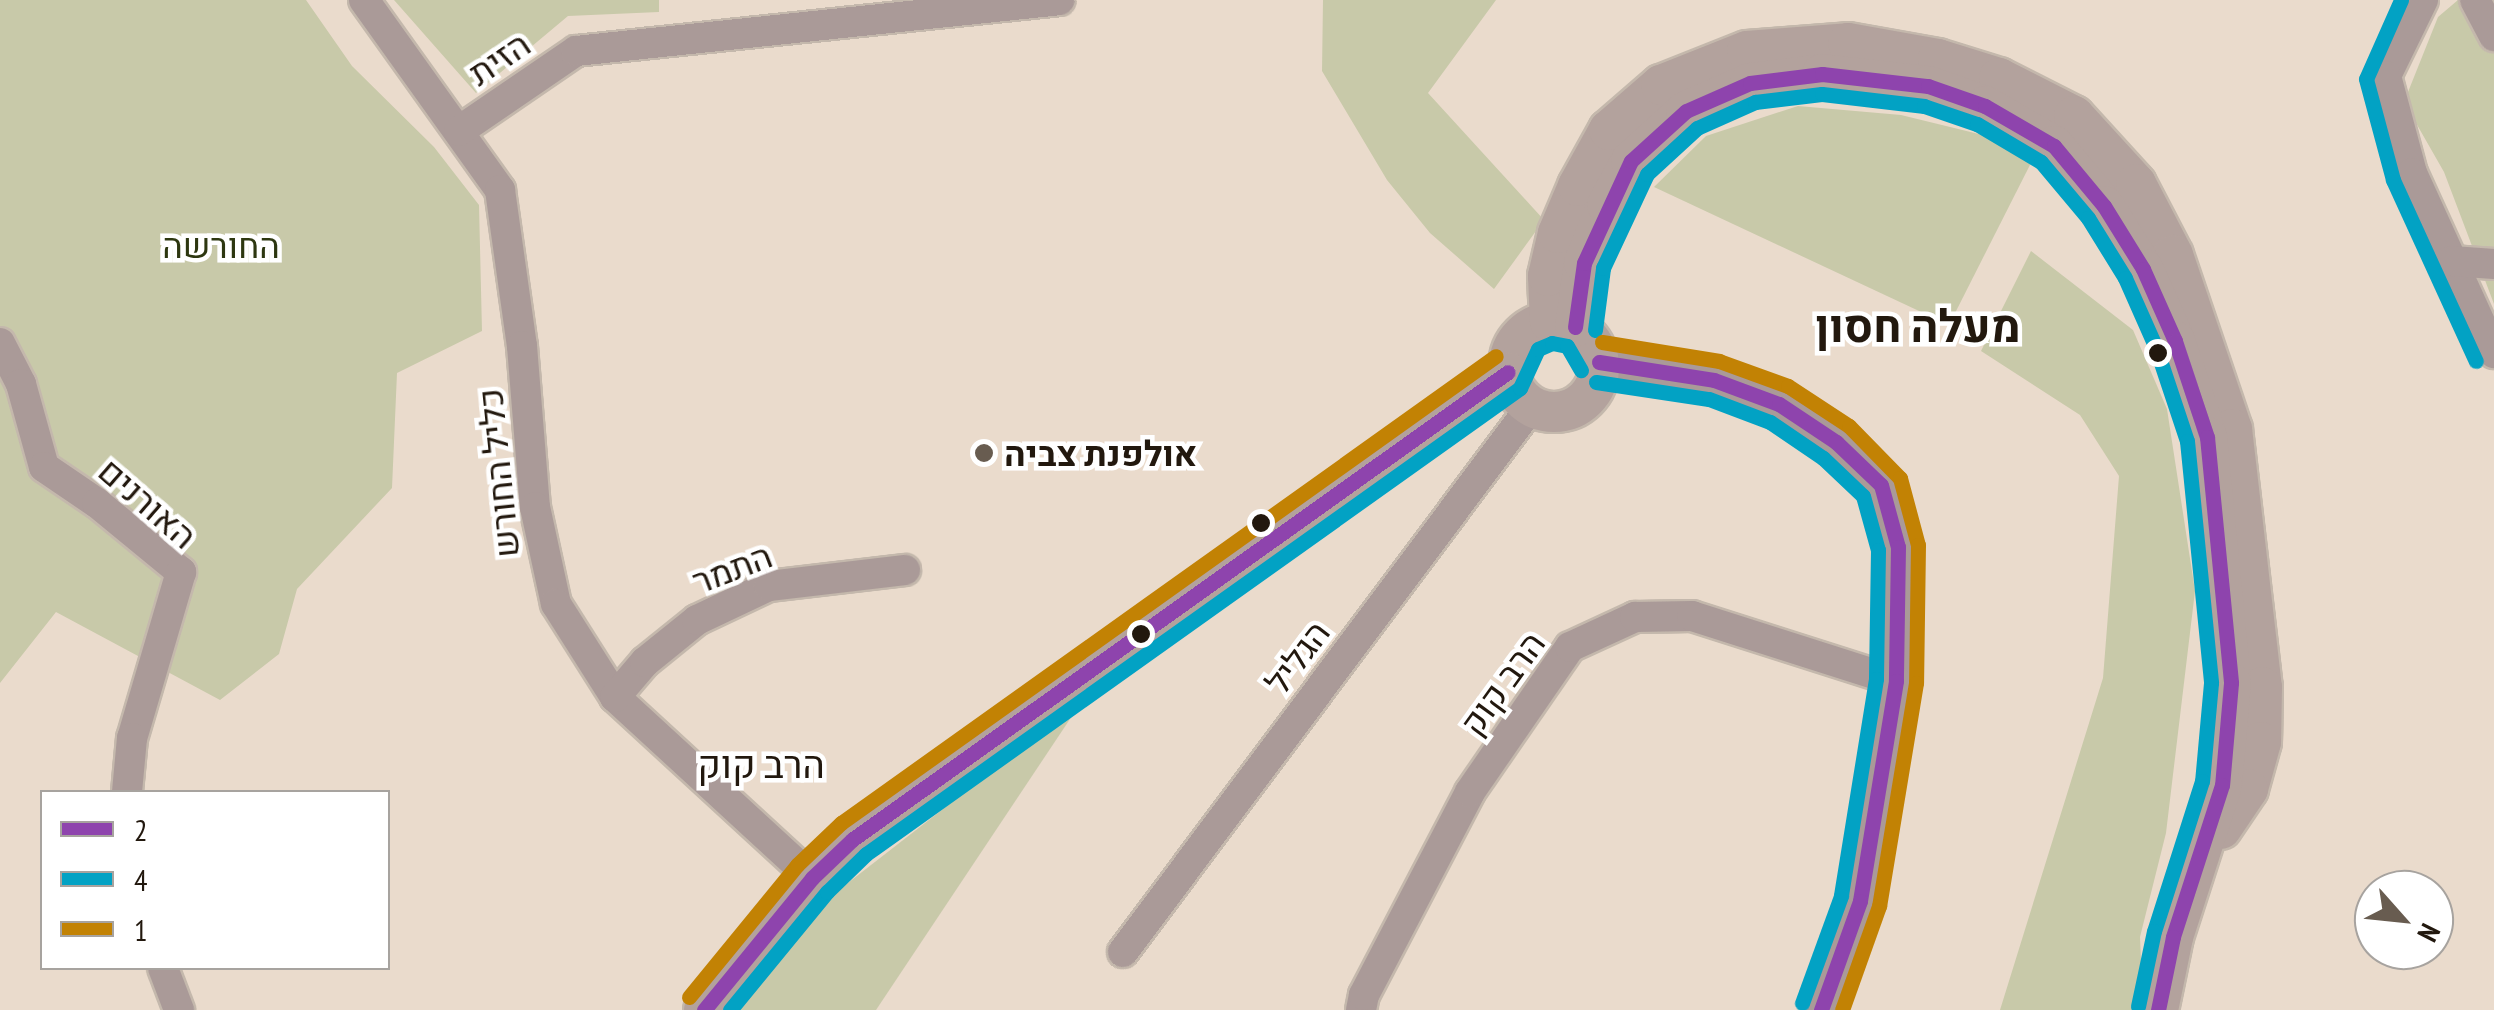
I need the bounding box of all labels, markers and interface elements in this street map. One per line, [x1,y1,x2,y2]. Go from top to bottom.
street label: הזית [460,22,538,94]
park label: החורשה [162,224,280,266]
district label: מעלה חסון [1815,299,2021,353]
unlabelled marker [2148,343,2168,363]
street label: כליל החורש [468,386,528,560]
place label: אולפנת צביה [1004,432,1197,474]
marker: אולפנת צביה [973,442,995,464]
street label: האורנים [90,449,206,557]
unlabelled marker [1251,513,1271,533]
street label: התמר [686,534,778,602]
street label: הגליל [1256,612,1338,702]
street label: הרב קוק [1450,623,1554,743]
unlabelled marker [1131,624,1151,644]
district label: הרב קוק [697,741,825,787]
legend [40,790,390,970]
text: 2 [134,810,148,849]
text: 4 [134,860,148,899]
north arrow [2354,870,2454,970]
text: 1 [134,910,148,949]
text: N [2409,918,2449,948]

